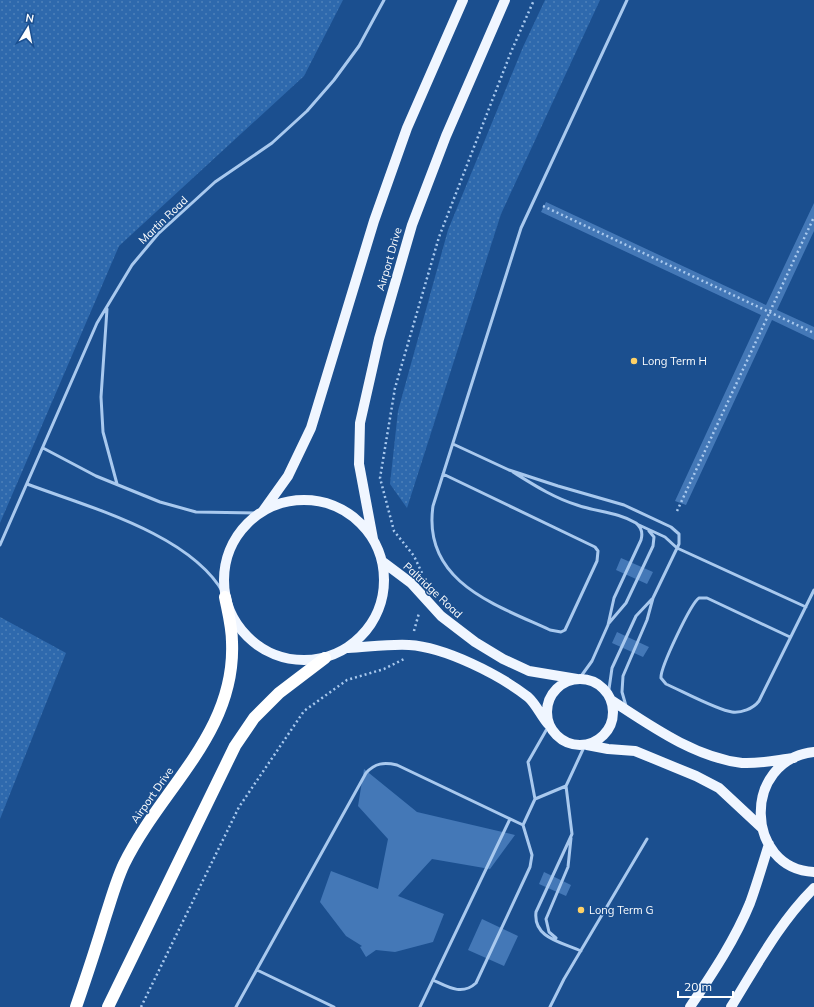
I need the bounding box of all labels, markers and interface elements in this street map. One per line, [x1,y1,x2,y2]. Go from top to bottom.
north arrow [8,8,48,48]
text: N [24,11,35,26]
street label: Martin Road [135,193,191,247]
street label: Airport Drive [373,226,405,292]
place label: Long Term H [642,354,707,368]
marker: Long Term H [629,356,639,366]
street label: Paltridge Road [401,559,465,621]
street label: Airport Drive [128,764,176,826]
place label: Long Term G [589,903,654,917]
marker: Long Term G [576,905,586,915]
scale bar [678,973,733,999]
text: 20 m [684,979,712,994]

